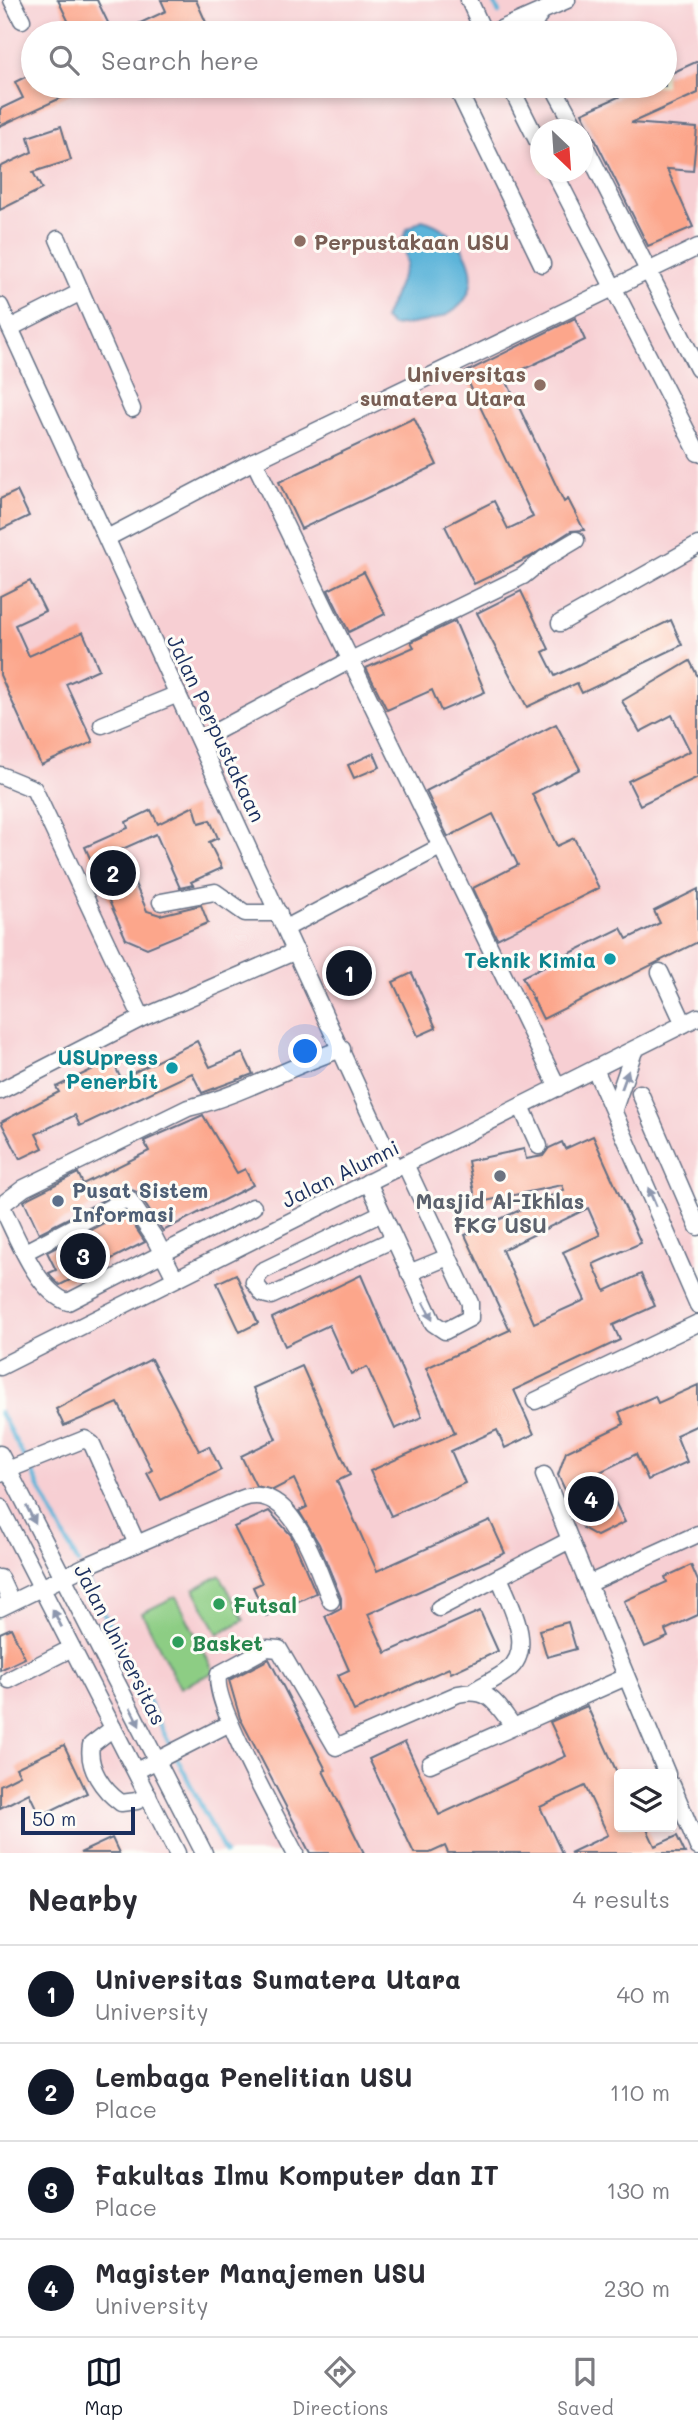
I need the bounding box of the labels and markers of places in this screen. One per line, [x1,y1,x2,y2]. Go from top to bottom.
place label: Perpustakaan USU [314,228,509,255]
marker: Perpustakaan USU [292,233,308,249]
place label: Universitas sumatera Utara [360,360,526,411]
marker: Universitas sumatera Utara [532,377,548,393]
pin: 2 [90,847,136,899]
place label: Teknik Kimia [464,946,596,973]
pin: 1 [326,947,372,999]
marker: Teknik Kimia [602,951,618,967]
place label: USUpress Penerbit [57,1043,158,1094]
marker: USUpress Penerbit [164,1060,180,1076]
marker: Masjid Al-Ikhlas FKG USU [492,1168,508,1184]
place label: Pusat Sistem Informasi [72,1176,208,1227]
place label: Masjid Al-Ikhlas FKG USU [416,1187,584,1238]
marker: Pusat Sistem Informasi [50,1193,66,1209]
pin: 3 [60,1230,106,1282]
pin: 4 [568,1473,614,1525]
place label: Futsal [233,1591,297,1618]
marker: Futsal [211,1596,227,1612]
place label: Basket [192,1629,263,1656]
marker: Basket [170,1634,186,1650]

